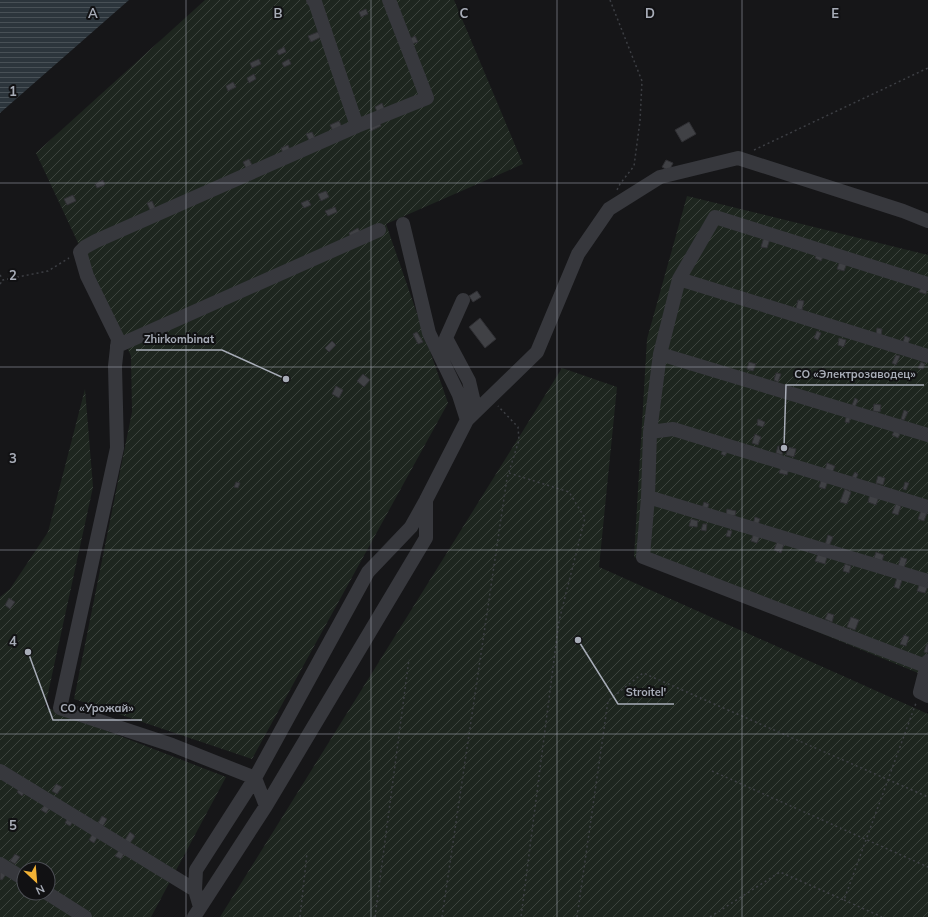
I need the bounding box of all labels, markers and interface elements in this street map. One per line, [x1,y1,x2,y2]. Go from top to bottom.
text: A [88,5,98,21]
text: B [274,5,283,21]
text: C [460,5,469,21]
text: D [645,5,655,21]
text: E [831,5,839,21]
text: 1 [9,83,17,99]
text: 2 [9,267,17,283]
callout: Zhirkombinat [136,327,222,350]
text: Zhirkombinat [144,332,214,346]
callout: СО «Электрозаводец» [786,362,924,385]
text: СО «Электрозаводец» [794,367,916,381]
text: 3 [9,450,17,466]
text: 4 [9,633,17,649]
callout: Stroitel' [618,681,674,704]
text: Stroitel' [626,685,667,699]
callout: СО «Урожай» [53,697,142,720]
text: СО «Урожай» [60,701,134,715]
text: 5 [9,817,17,833]
north arrow [16,861,56,901]
text: N [34,882,47,898]

